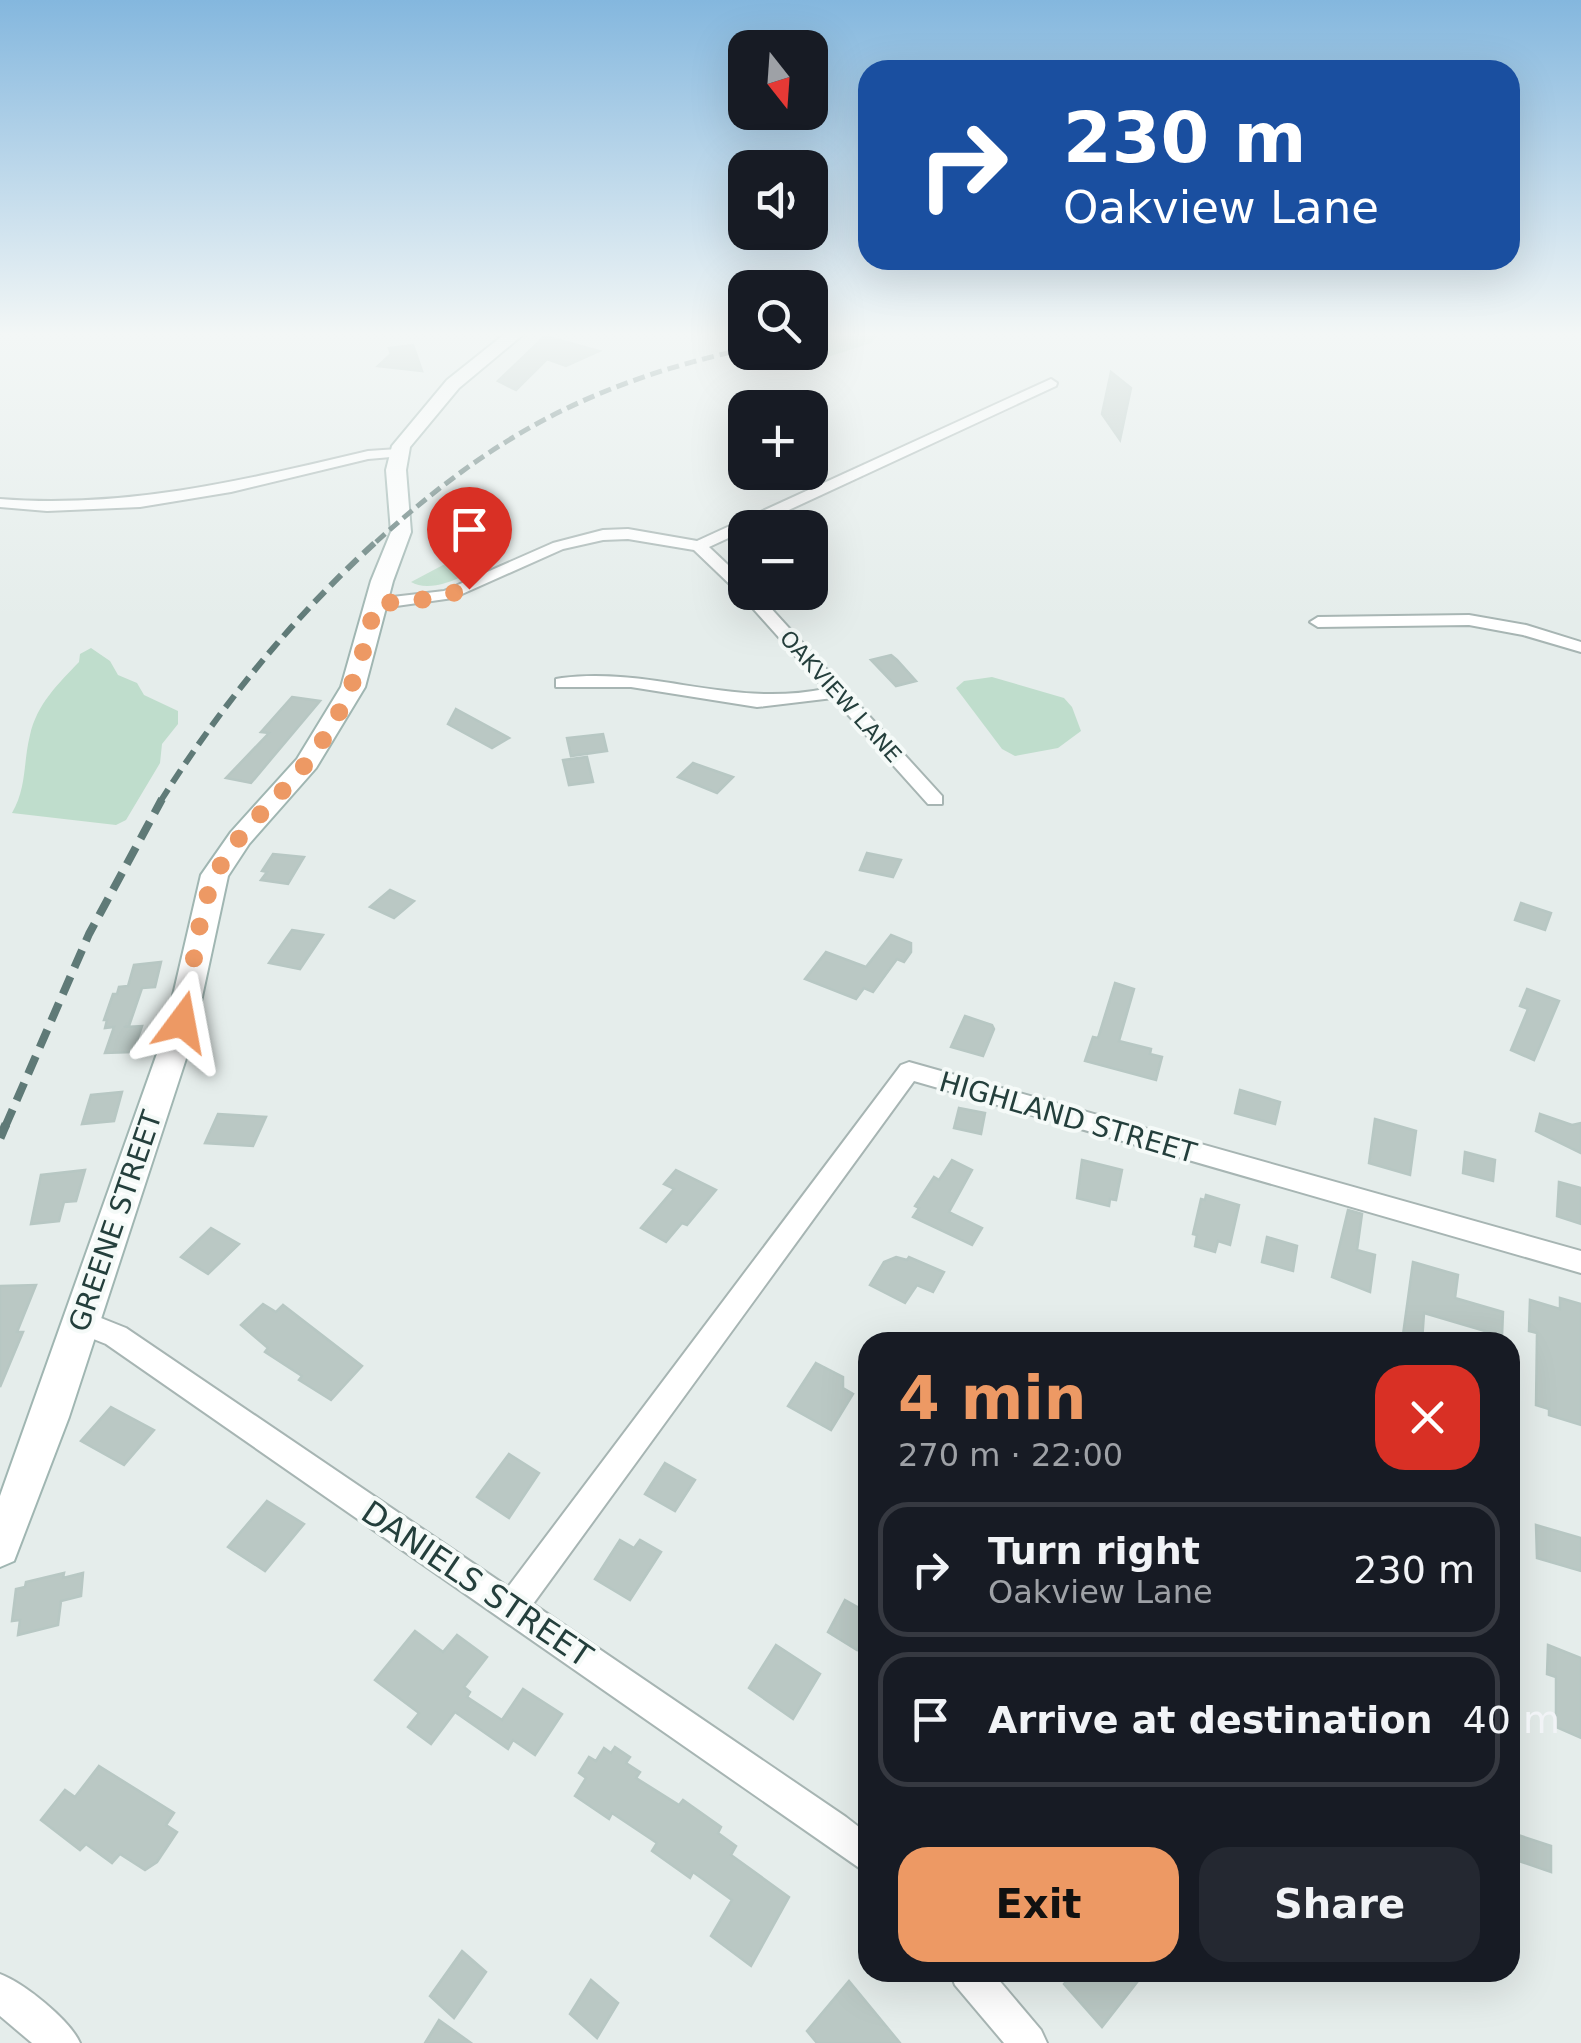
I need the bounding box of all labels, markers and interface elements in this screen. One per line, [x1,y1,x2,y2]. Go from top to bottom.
north arrow [728,30,828,130]
map controls [728,30,828,610]
text: 230 m [1063,97,1306,179]
icon: right [898,100,1028,230]
button: sound [728,150,828,250]
text: Oakview Lane [1063,181,1379,234]
button: search [728,270,828,370]
button: + [728,390,828,490]
pin [427,487,512,590]
icon: arrive [442,502,497,557]
button: − [728,510,828,610]
street label: OAKVIEW LANE [775,625,906,767]
position arrow [130,970,234,1074]
street label: HIGHLAND STREET [936,1065,1201,1170]
street label: GREENE STREET [62,1106,169,1336]
text: 4 min [898,1363,1086,1433]
button: close [1375,1365,1480,1470]
text: 270 m · 22:00 [898,1436,1123,1474]
street label: DANIELS STREET [354,1493,600,1675]
text: Turn right [988,1529,1200,1573]
icon: right [903,1542,958,1597]
text: 230 m [1353,1548,1475,1592]
text: Oakview Lane [988,1573,1213,1611]
icon: arrive [903,1692,958,1747]
text: Arrive at destination [988,1698,1433,1742]
text: 40 m [1463,1698,1560,1742]
button: Exit [898,1847,1179,1962]
button: Share [1199,1847,1480,1962]

